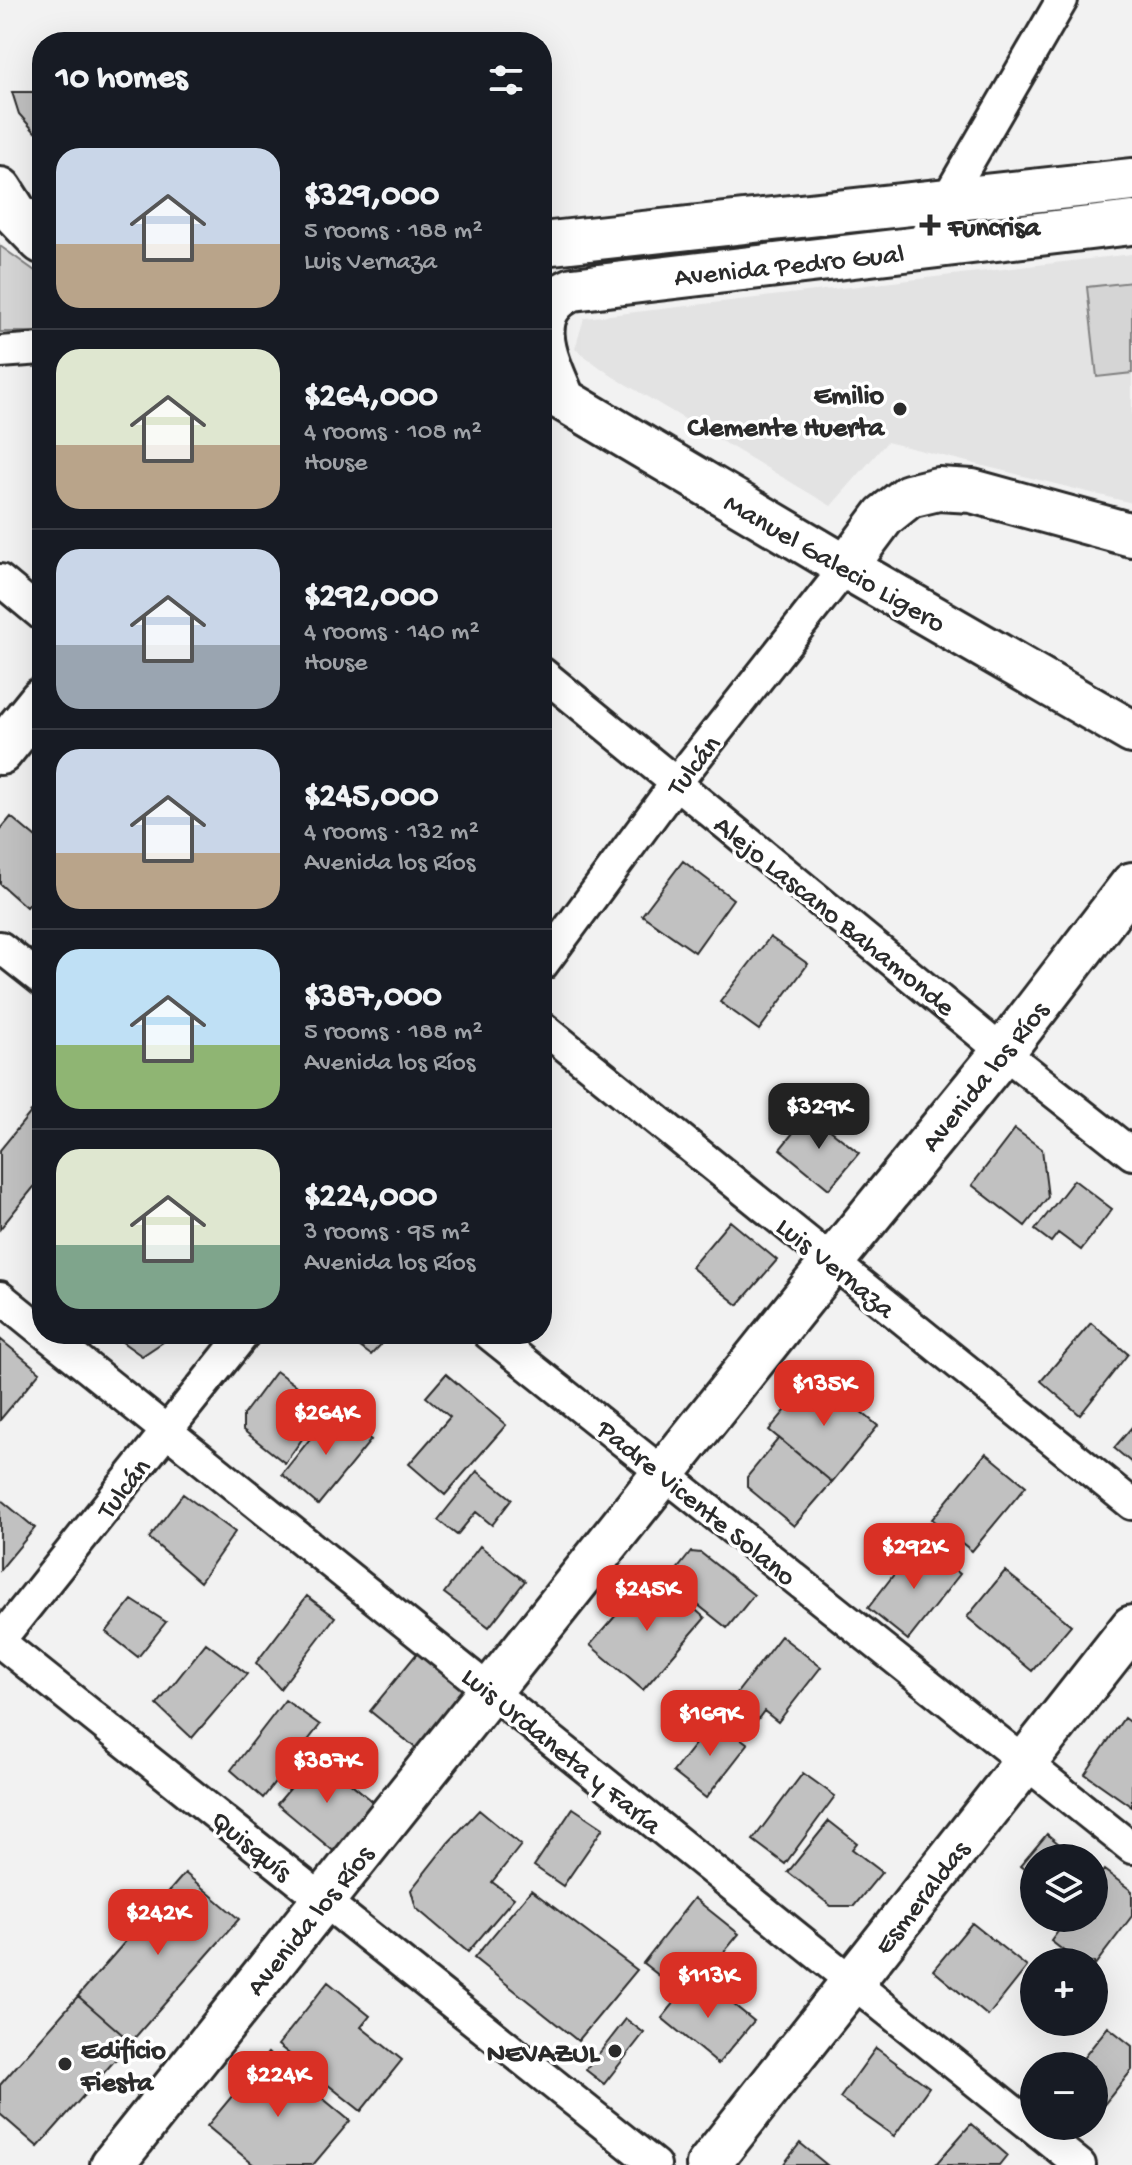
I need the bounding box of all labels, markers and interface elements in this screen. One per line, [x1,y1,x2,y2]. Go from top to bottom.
icon: filters [484,58,528,102]
text: 10 homes [56,60,187,100]
text: $329,000 [304,177,439,217]
icon: home [120,180,216,276]
place label: Funcrisa [947,213,1042,246]
marker: Funcrisa [919,214,941,236]
text: 5 rooms · 188 m² [304,217,482,248]
street label: Avenida Pedro Gual [673,239,906,296]
text: Luis Vernaza [304,248,437,279]
text: $264,000 [304,378,438,418]
icon: home [120,381,216,477]
place label: Emilio Clemente Huerta [688,381,885,446]
marker: Emilio Clemente Huerta [891,400,909,418]
text: 4 rooms · 108 m² [304,418,482,449]
text: House [304,449,368,480]
street label: Manuel Galecio Ligero [717,488,950,642]
text: $292,000 [304,578,438,618]
icon: home [120,581,216,677]
text: 4 rooms · 140 m² [304,618,480,649]
text: House [304,649,368,680]
street label: Tulcán [660,729,730,805]
text: $245,000 [304,778,439,818]
icon: home [120,781,216,877]
street label: Alejo Lascano Bahamonde [706,810,961,1025]
text: 4 rooms · 132 m² [304,818,479,849]
text: Avenida los Ríos [304,849,475,880]
text: $387,000 [304,978,442,1018]
icon: home [120,981,216,1077]
street label: Avenida los Ríos [916,995,1058,1160]
text: 5 rooms · 188 m² [304,1018,482,1049]
text: Avenida los Ríos [304,1049,475,1080]
pin: $329K [763,1083,875,1151]
text: $329K [786,1093,852,1124]
text: $224,000 [304,1178,437,1218]
icon: home [120,1181,216,1277]
street label: Luis Vernaza [768,1212,901,1328]
text: 3 rooms · 95 m² [304,1218,470,1249]
text: Avenida los Ríos [304,1249,475,1280]
pin: $135K [768,1360,880,1428]
text: $135K [792,1370,856,1401]
pin: $264K [270,1389,382,1457]
text: $264K [294,1399,358,1430]
street label: Padre Vicente Solano [588,1413,801,1595]
street label: Tulcán [90,1452,160,1528]
pin: $292K [858,1523,970,1591]
text: $292K [882,1533,946,1564]
pin: $245K [591,1565,703,1633]
text: $245K [615,1575,679,1606]
street label: Luis Urdaneta y Faría [454,1662,668,1844]
pin: $169K [654,1690,766,1758]
text: $169K [679,1700,741,1731]
pin: $387K [271,1737,383,1805]
text: $387K [293,1747,361,1778]
street label: Quisquís [203,1805,298,1891]
street label: Esmeraldas [869,1834,979,1963]
street label: Avenida los Ríos [241,1839,383,2004]
map controls [1020,1844,1108,2140]
button: layers [1020,1844,1108,1932]
pin: $242K [102,1889,214,1957]
text: $242K [126,1899,190,1930]
button: + [1020,1948,1108,2036]
pin: $113K [652,1952,764,2020]
text: $113K [678,1962,738,1993]
place label: Edificio Fiesta [80,2036,166,2101]
place label: NEVAZUL [487,2039,601,2072]
marker: NEVAZUL [606,2042,624,2060]
pin: $224K [222,2051,334,2119]
button: − [1020,2052,1108,2140]
marker: Edificio Fiesta [56,2055,74,2073]
text: $224K [246,2061,310,2092]

